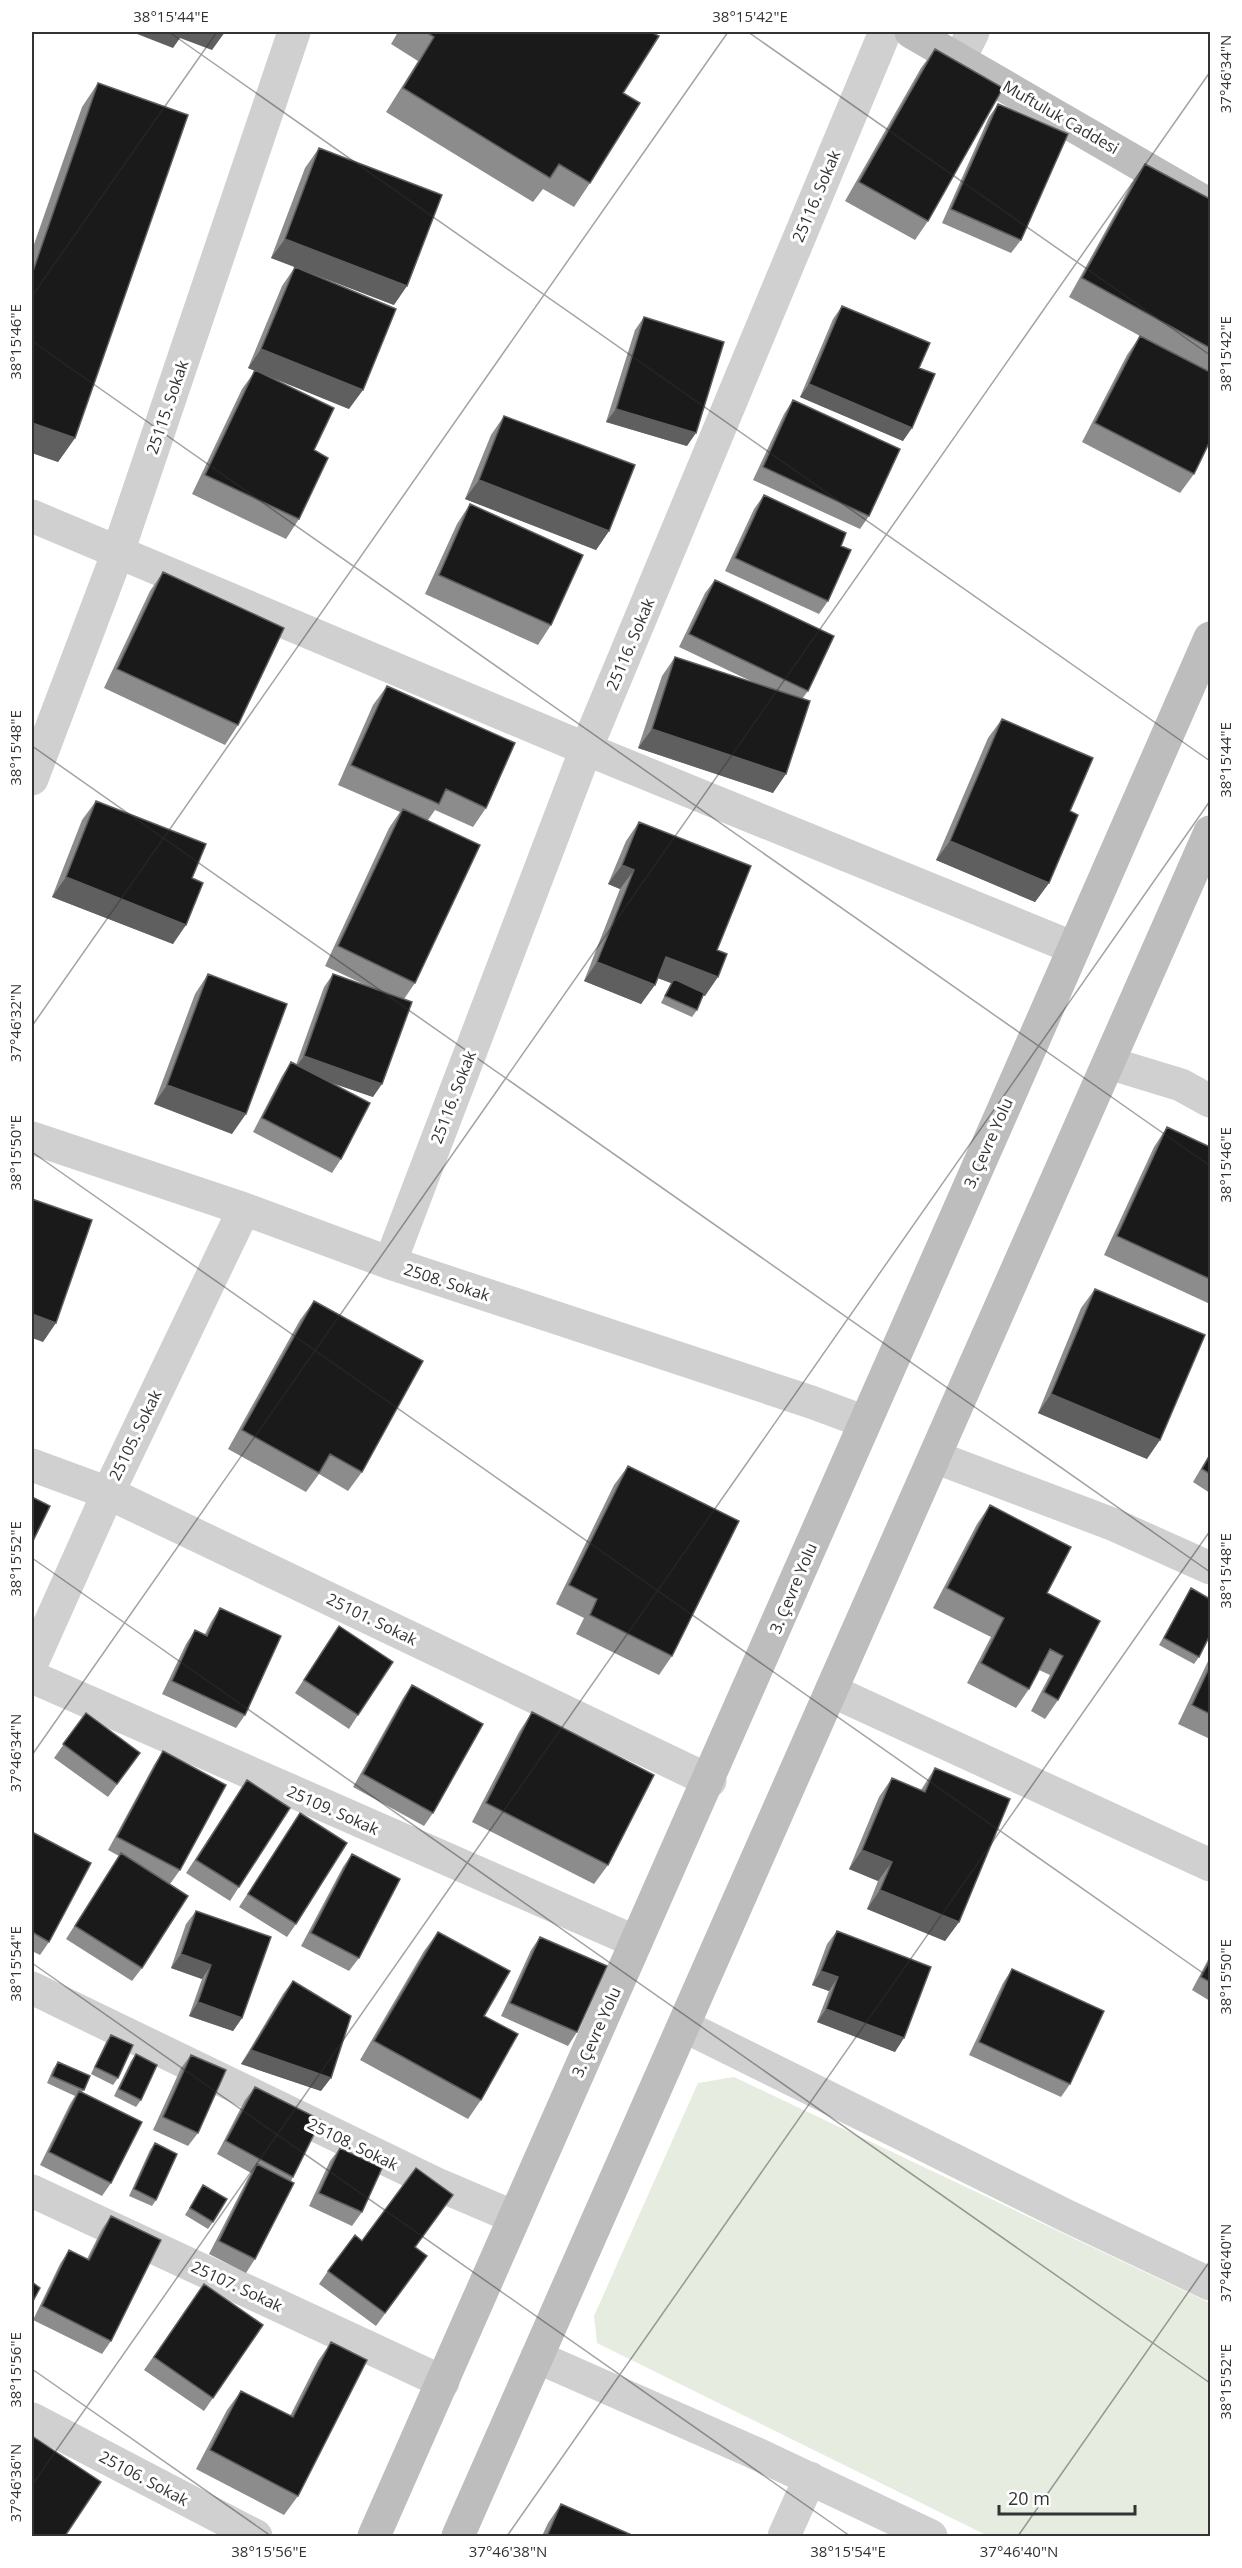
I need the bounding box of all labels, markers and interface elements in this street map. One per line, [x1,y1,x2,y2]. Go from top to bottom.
text: 38°15'44"E [133,6,209,26]
text: 38°15'42"E [712,6,788,26]
text: 37°46'34"N [1215,35,1235,113]
street label: Muftuluk Caddesi [999,75,1123,159]
street label: 25116. Sokak [787,146,846,245]
text: 38°15'46"E [5,304,25,380]
text: 38°15'42"E [1215,316,1235,392]
street label: 25115. Sokak [141,356,194,457]
street label: 25116. Sokak [601,594,660,693]
text: 38°15'48"E [5,710,25,786]
text: 38°15'44"E [1215,722,1235,798]
text: 37°46'32"N [5,984,25,1062]
street label: 25116. Sokak [425,1047,481,1147]
street label: 3. Çevre Yolu [958,1094,1018,1192]
text: 38°15'50"E [5,1115,25,1191]
text: 38°15'46"E [1215,1127,1235,1203]
street label: 2508. Sokak [401,1258,493,1306]
street label: 25105. Sokak [104,1386,167,1484]
text: 38°15'52"E [5,1521,25,1597]
text: 38°15'48"E [1215,1533,1235,1609]
street label: 3. Çevre Yolu [764,1539,822,1637]
street label: 25101. Sokak [323,1588,421,1651]
text: 37°46'34"N [5,1714,25,1792]
street label: 25109. Sokak [284,1780,383,1840]
text: 38°15'54"E [5,1926,25,2002]
text: 38°15'50"E [1215,1939,1235,2015]
street label: 3. Çevre Yolu [566,1983,626,2081]
street label: 25108. Sokak [304,2113,402,2176]
text: 37°46'40"N [1215,2224,1235,2302]
street label: 25107. Sokak [188,2255,287,2317]
text: 38°15'56"E [5,2332,25,2408]
text: 38°15'52"E [1215,2344,1235,2420]
text: 37°46'36"N [5,2444,25,2522]
street label: 25106. Sokak [95,2445,193,2511]
scale bar [999,2478,1136,2516]
text: 20 m [1008,2486,1050,2510]
text: 38°15'56"E [231,2541,307,2561]
text: 37°46'38"N [469,2541,547,2561]
text: 38°15'54"E [810,2541,886,2561]
text: 37°46'40"N [980,2541,1058,2561]

